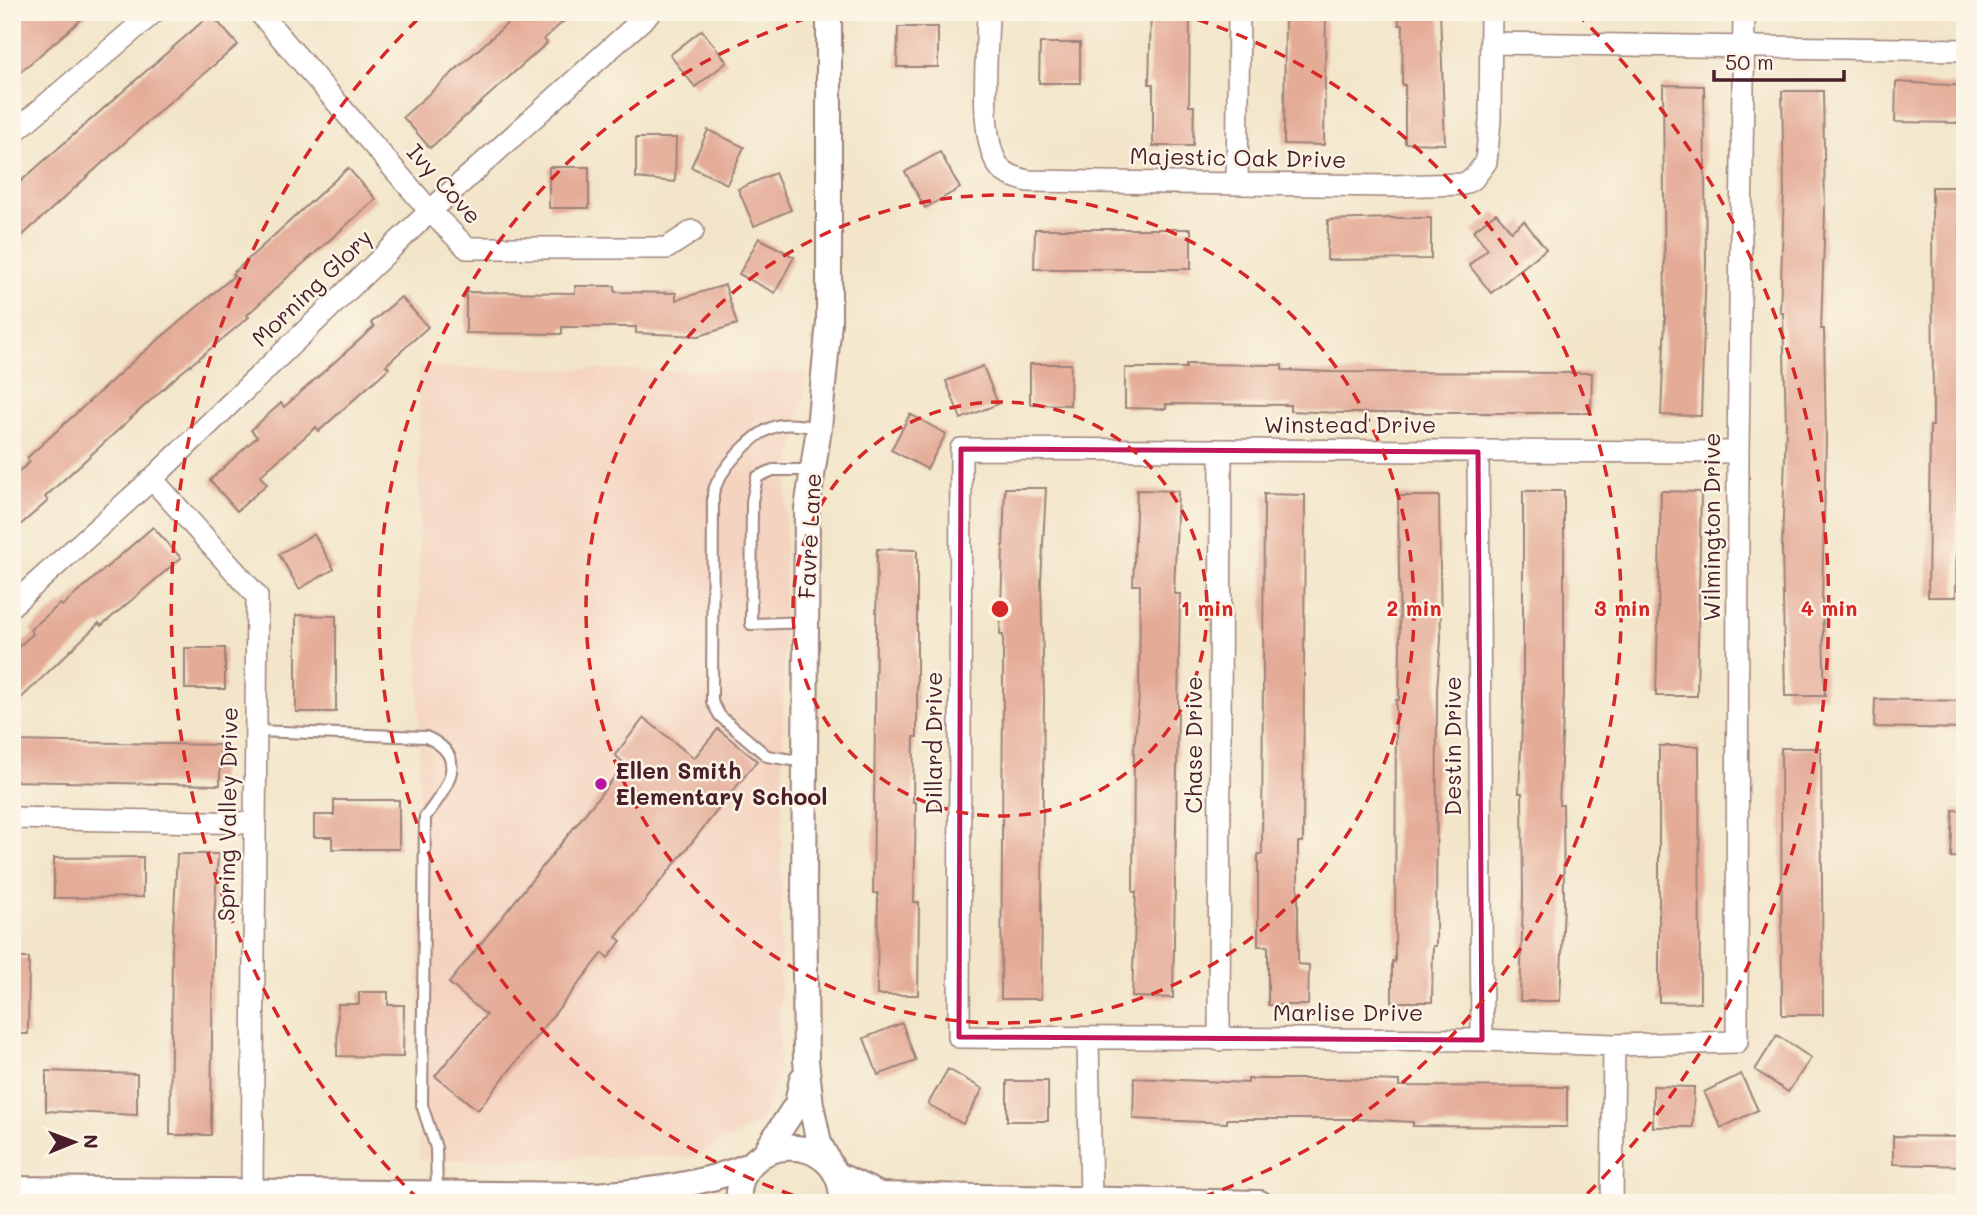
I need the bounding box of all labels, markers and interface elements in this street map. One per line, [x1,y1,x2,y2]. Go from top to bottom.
scale bar [1714,38,1844,82]
text: 50 m [1725,48,1774,75]
street label: Ivy Cove [401,137,489,230]
street label: Majestic Oak Drive [1129,140,1347,174]
street label: Morning Glory [245,222,378,353]
street label: Winstead Drive [1264,409,1436,439]
street label: Wilmington Drive [1696,432,1726,622]
street label: Favre Lane [791,472,827,600]
text: 1 min [1181,594,1233,621]
text: 2 min [1386,594,1442,621]
text: 3 min [1594,594,1650,621]
text: 4 min [1801,594,1857,621]
centre of rings [988,597,1012,621]
street label: Dillard Drive [918,672,948,815]
street label: Chase Drive [1178,676,1208,814]
street label: Destin Drive [1437,676,1467,816]
street label: Spring Valley Drive [210,707,244,921]
place label: Ellen Smith Elementary School [615,755,828,811]
marker: Ellen Smith Elementary School [593,776,609,792]
street label: Marlise Drive [1273,997,1423,1027]
north arrow [38,1106,108,1176]
text: N [79,1134,104,1149]

